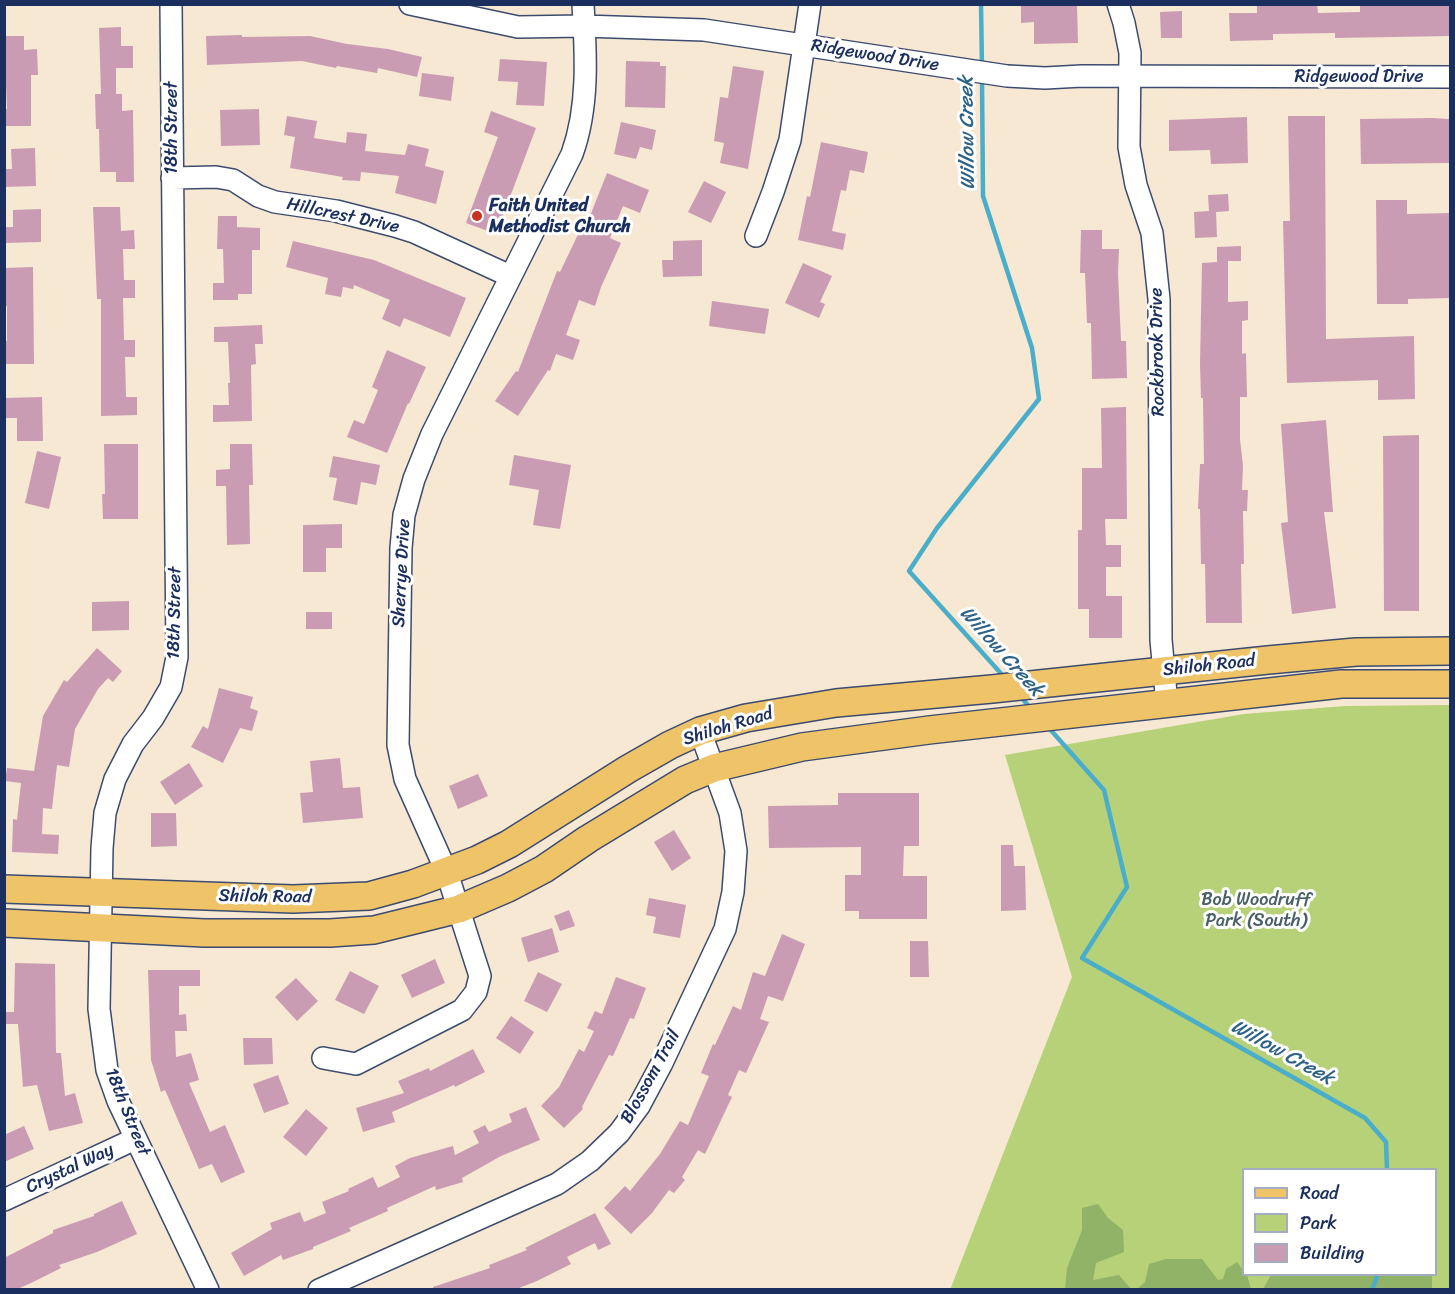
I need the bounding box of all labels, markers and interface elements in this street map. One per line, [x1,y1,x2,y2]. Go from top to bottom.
street label: Ridgewood Drive [810,35,940,77]
street label: Ridgewood Drive [1294,66,1424,88]
water label: Willow Creek [955,76,981,190]
street label: 18th Street [161,82,183,174]
street label: Hillcrest Drive [285,194,401,238]
place label: Faith United Methodist Church [489,195,631,238]
marker: Faith United Methodist Church [470,209,484,223]
street label: Rockbrook Drive [1146,288,1170,416]
street label: Sherrye Drive [388,518,416,628]
street label: 18th Street [163,566,187,660]
water label: Willow Creek [954,602,1048,702]
street label: Shiloh Road [1162,650,1256,682]
street label: Shiloh Road [681,703,775,751]
street label: Shiloh Road [218,885,312,909]
park label: Bob Woodruff Park (South) [1201,889,1311,932]
water label: Willow Creek [1227,1015,1337,1091]
street label: Blossom Trail [616,1026,686,1128]
street label: 18th Street [100,1065,154,1159]
street label: Crystal Way [23,1139,117,1199]
legend [1242,1168,1437,1276]
text: Road [1300,1177,1339,1209]
text: Park [1300,1207,1337,1239]
text: Building [1300,1237,1364,1269]

